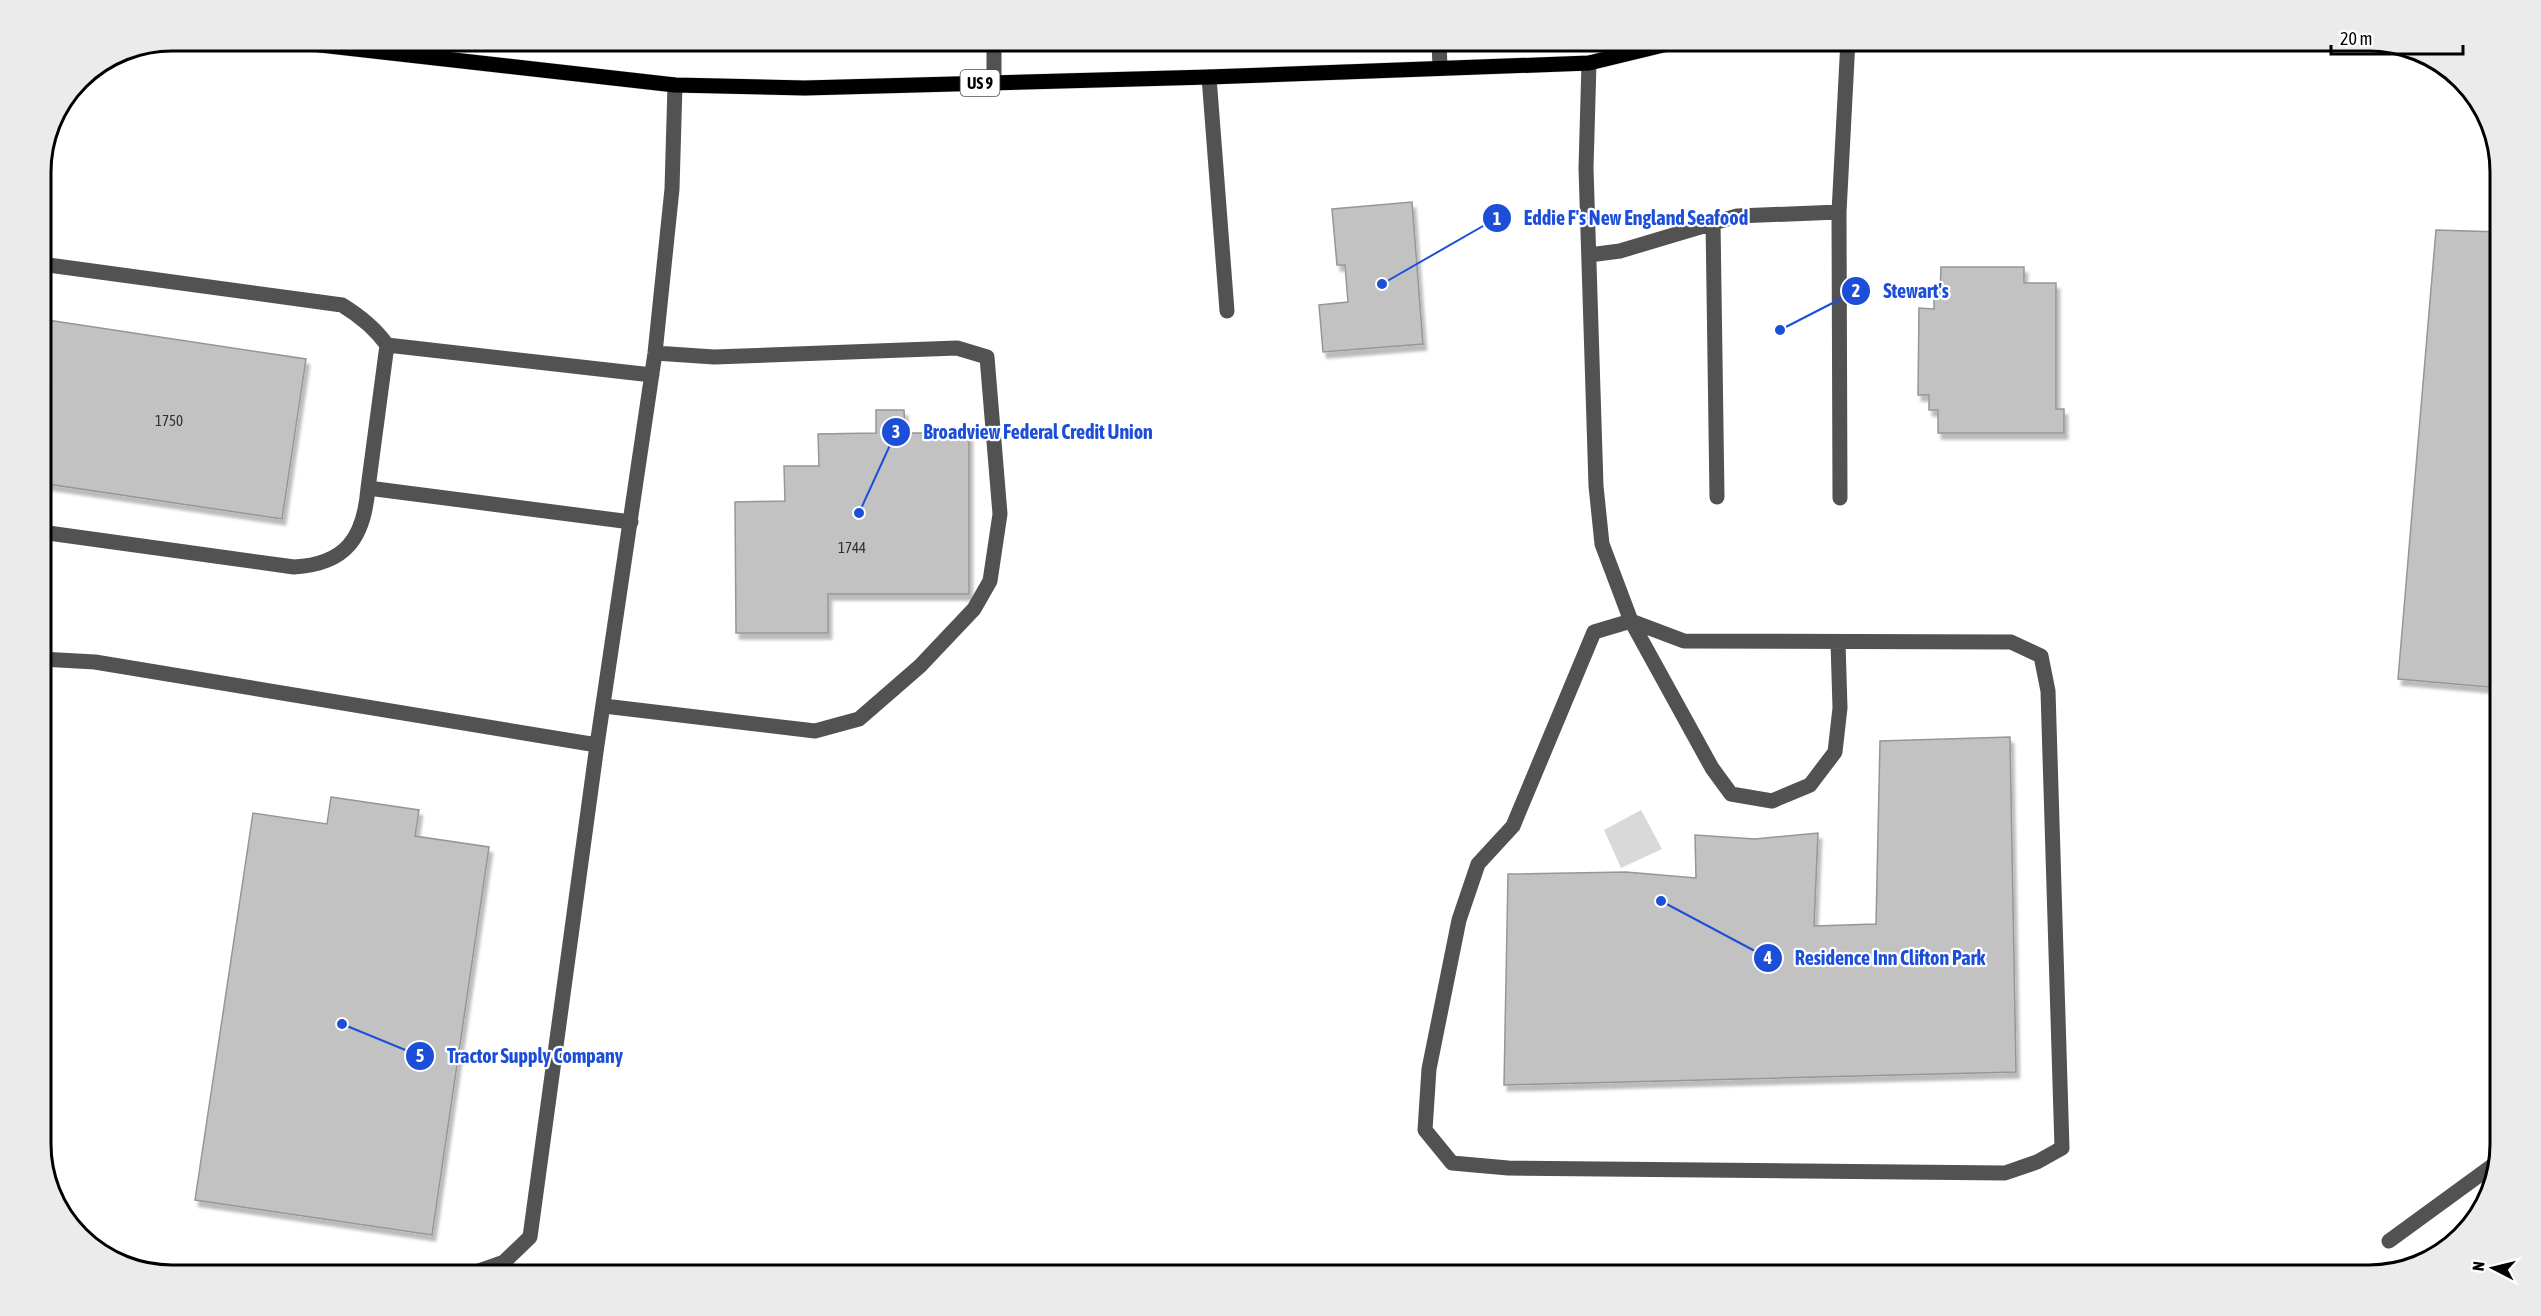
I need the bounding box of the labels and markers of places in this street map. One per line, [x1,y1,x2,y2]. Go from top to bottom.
callout: Eddie F's New England Seafood [1482,199,1760,237]
callout: Stewart's [1841,272,1961,310]
callout: Broadview Federal Credit Union [881,413,1165,451]
callout: Residence Inn Clifton Park [1753,939,1997,977]
callout: Tractor Supply Company [405,1037,635,1075]

